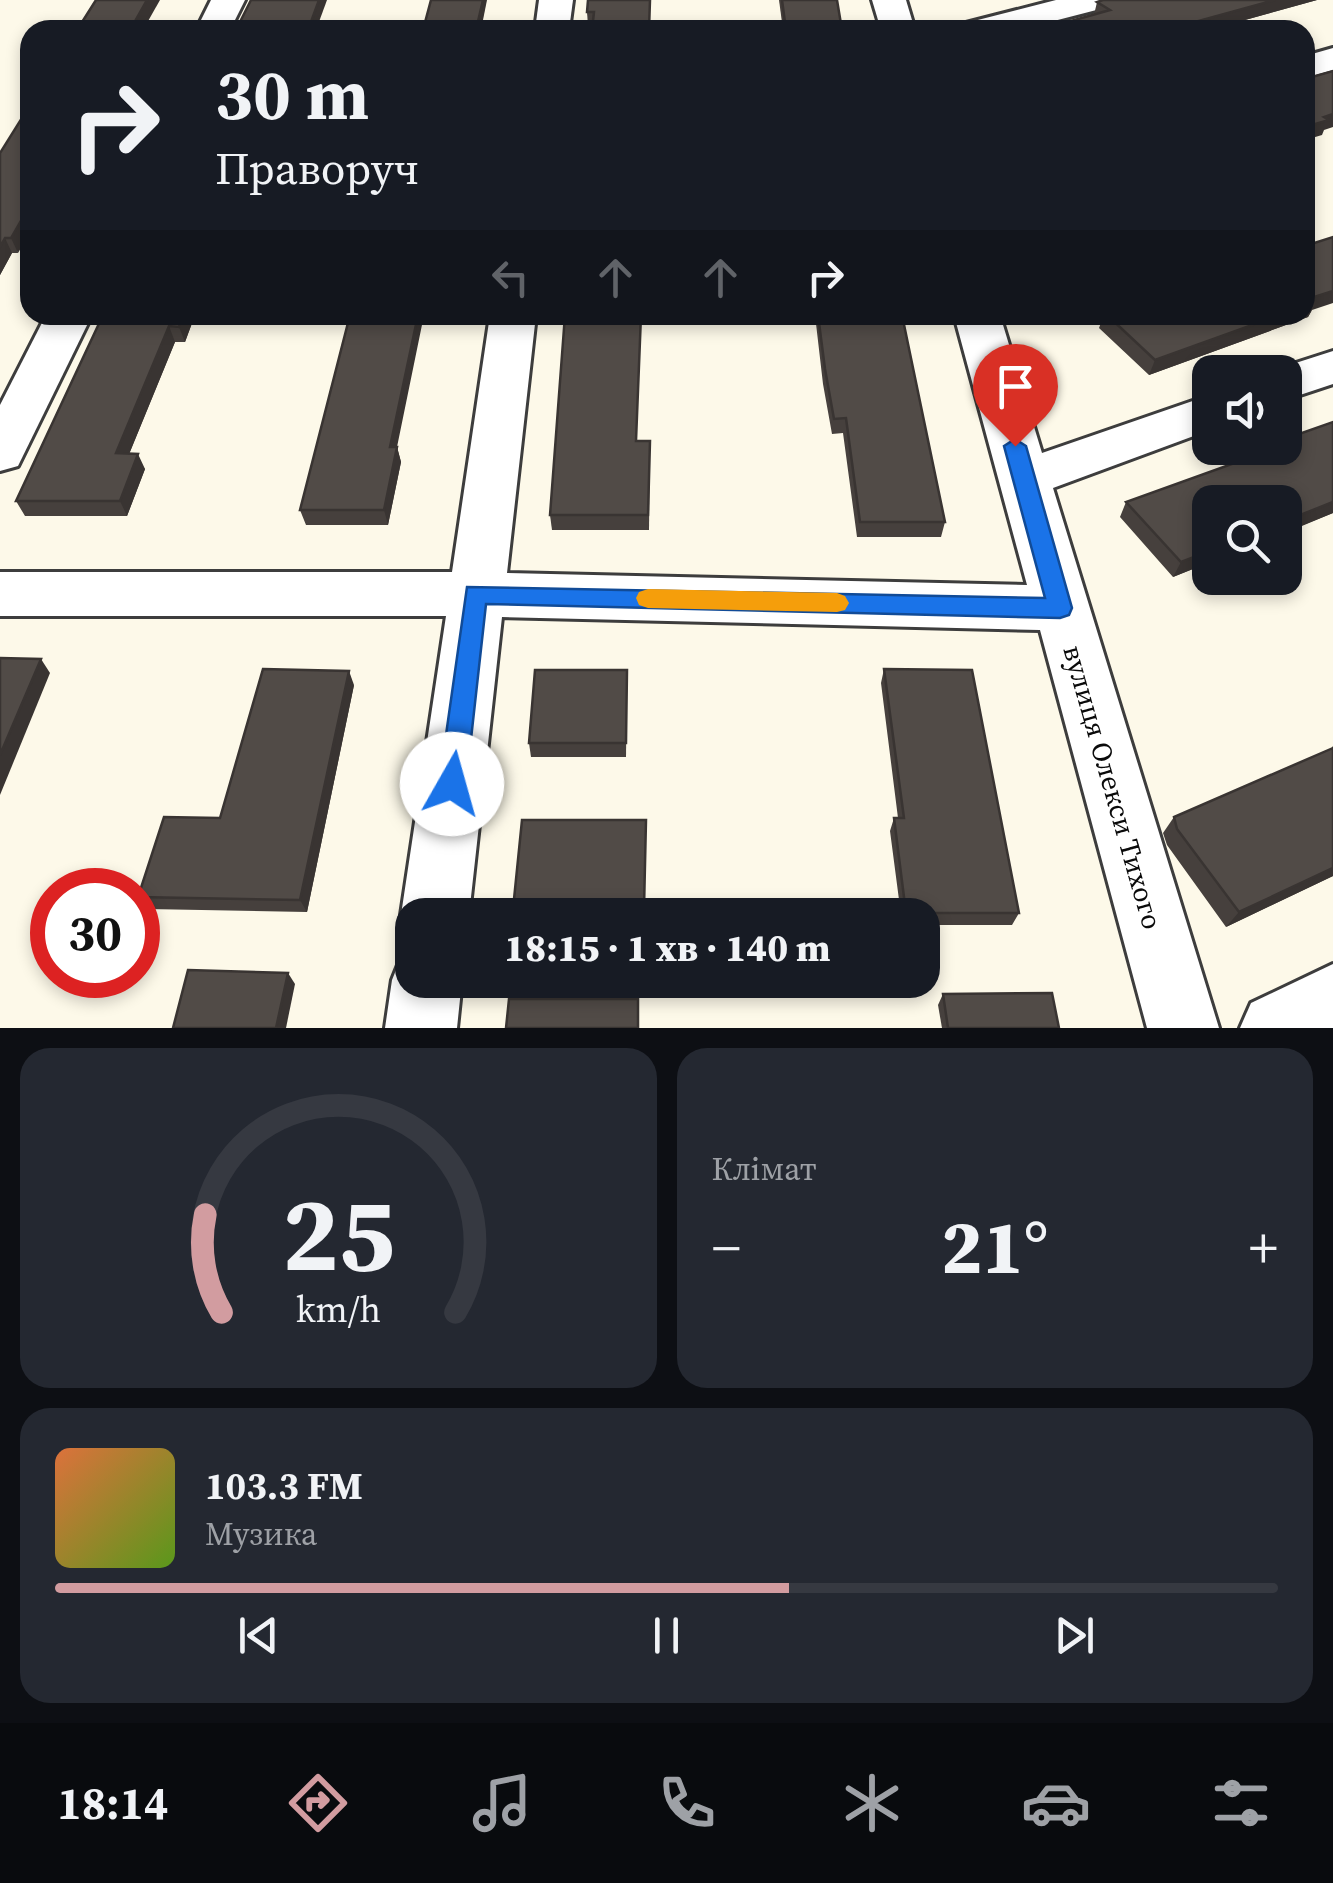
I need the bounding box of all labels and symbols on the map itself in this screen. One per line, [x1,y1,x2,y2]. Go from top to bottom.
pin [973,344,1058,447]
street label: вулиця Олекси Тихого [1054,641,1172,933]
position arrow [400,732,504,836]
speed limit sign: 30 [30,868,160,998]

